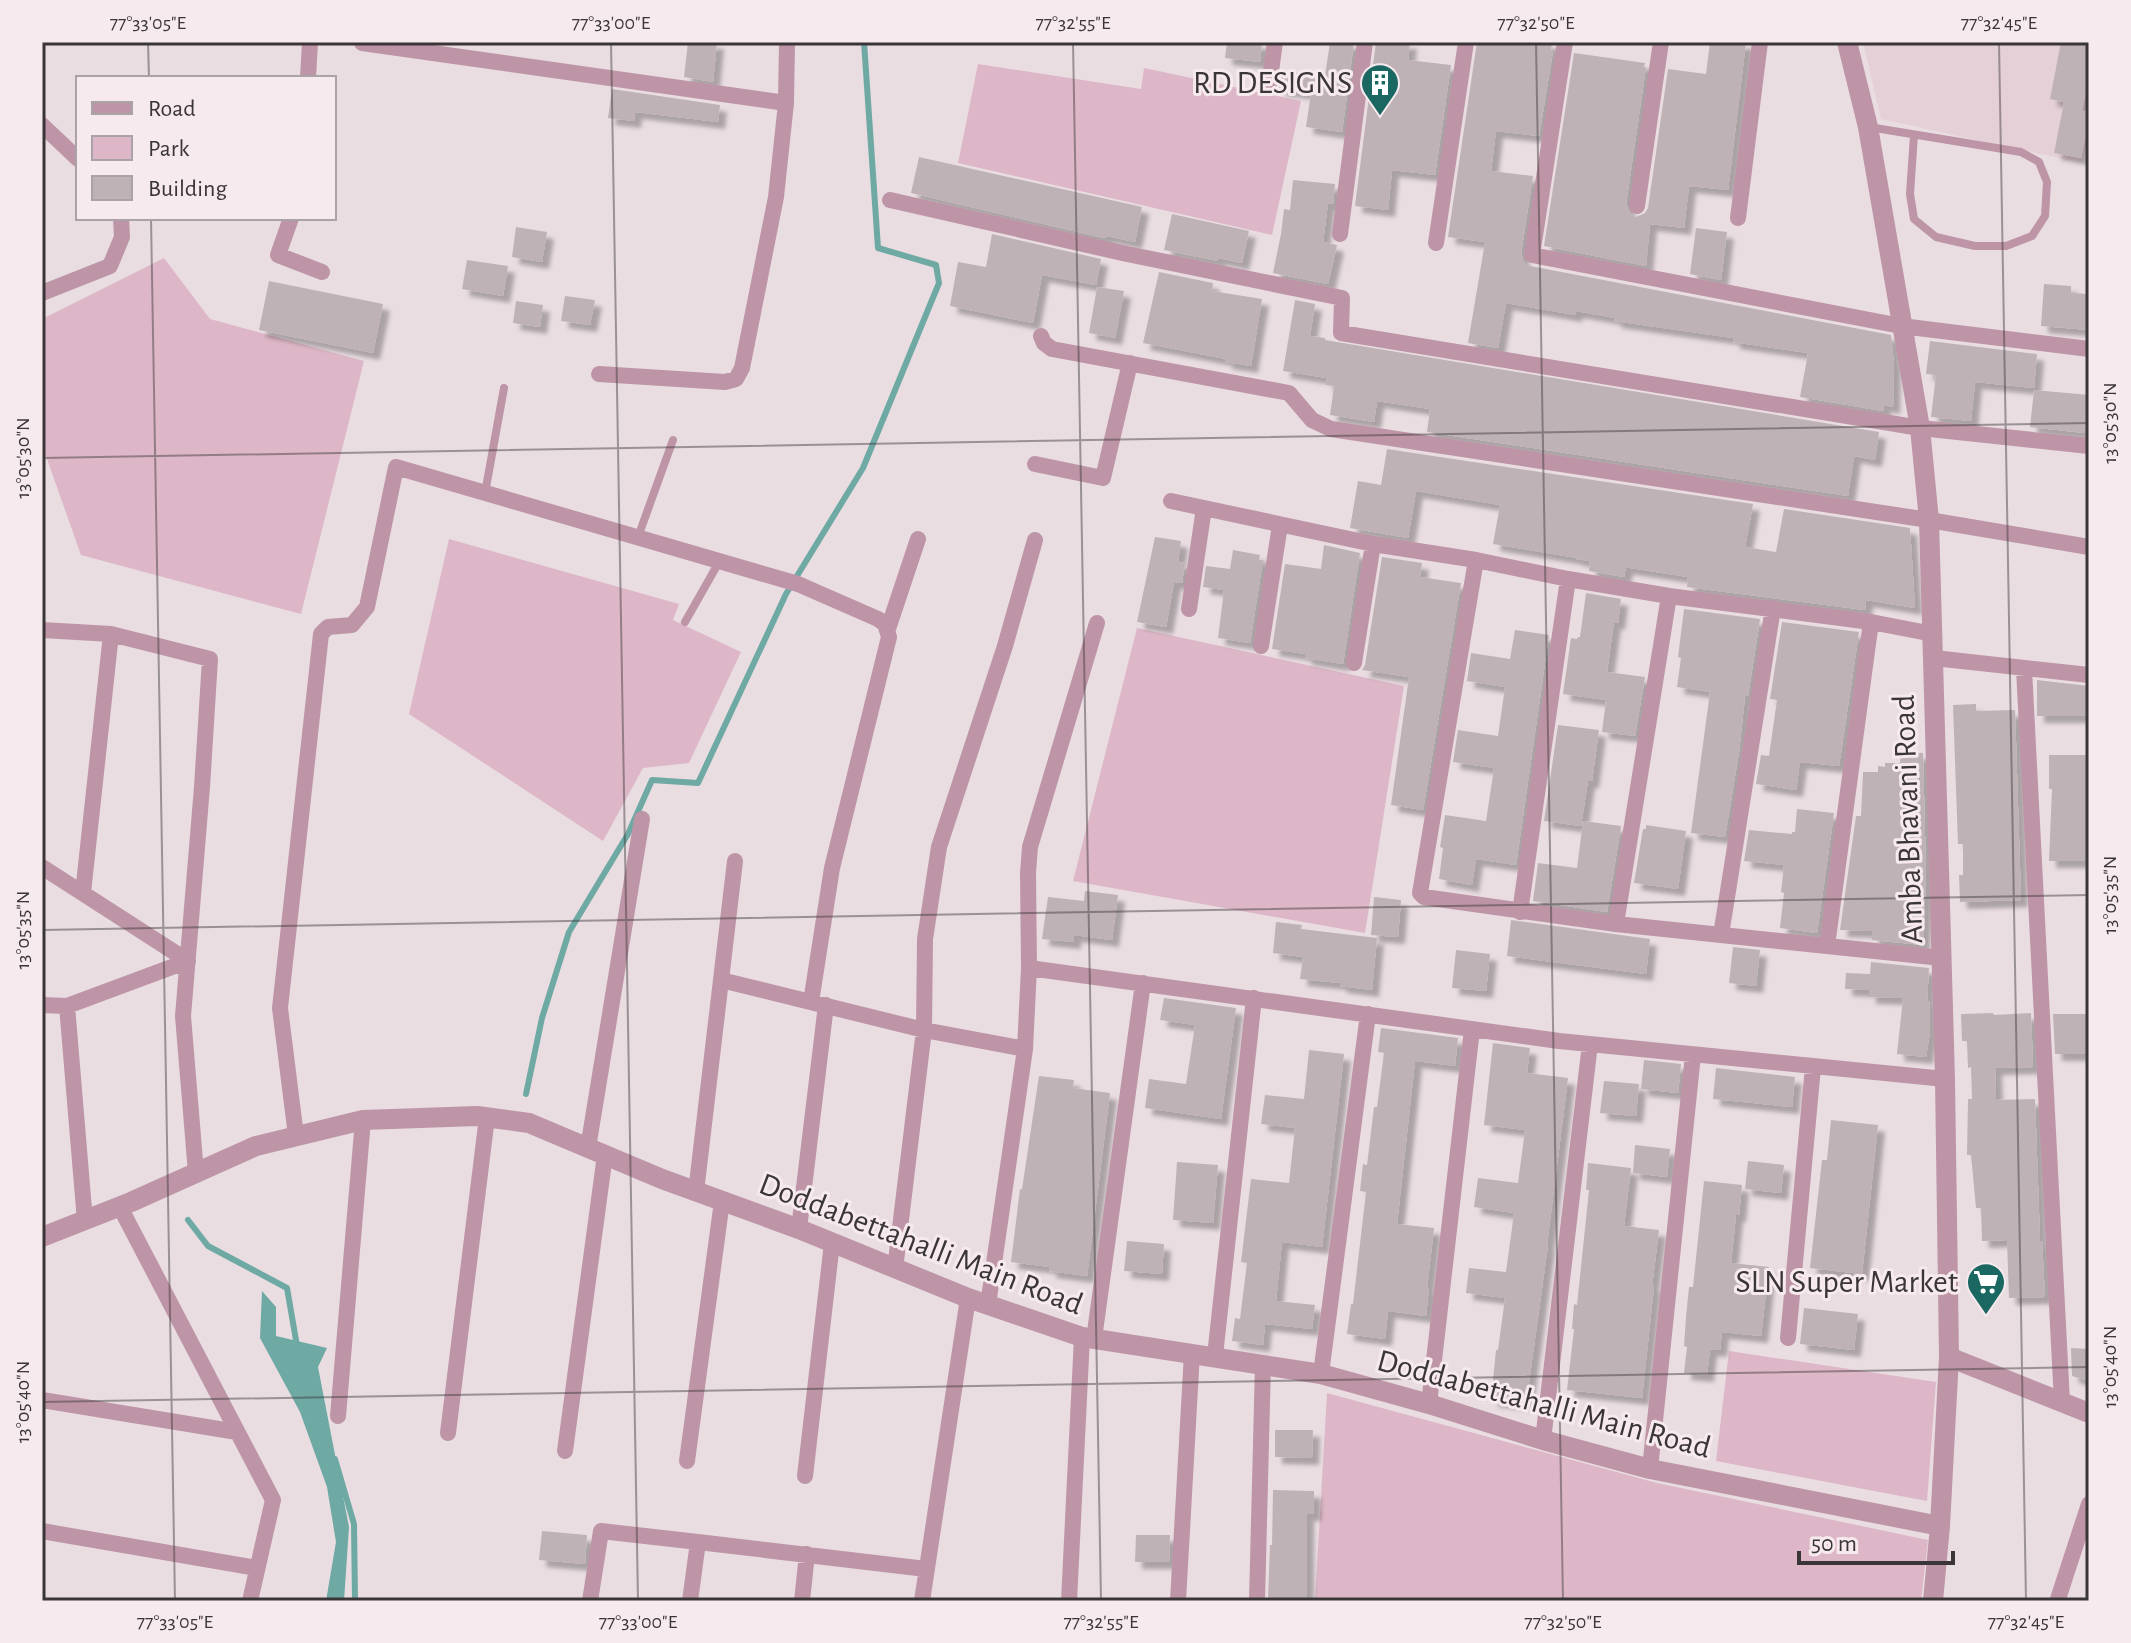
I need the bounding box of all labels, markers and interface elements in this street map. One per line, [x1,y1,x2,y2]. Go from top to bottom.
text: 77°33'05"E [110,13,187,33]
text: 77°33'00"E [572,13,651,33]
text: 77°32'55"E [1035,13,1111,33]
text: 77°32'50"E [1497,13,1575,33]
text: 77°32'45"E [1961,13,2038,33]
building icon: RD DESIGNS [1359,62,1401,117]
place label: RD DESIGNS [1193,67,1352,99]
legend [76,76,336,220]
text: Road [148,97,196,121]
text: Park [148,137,189,161]
text: Building [148,177,227,201]
text: 13°05'30"N [2100,382,2120,464]
text: 13°05'30"N [13,417,33,499]
street label: Amba Bhavani Road [1888,694,1928,944]
text: 13°05'35"N [2100,855,2120,935]
text: 13°05'35"N [13,890,33,970]
street label: Doddabettahalli Main Road [755,1167,1087,1321]
supermarket icon: SLN Super Market [1965,1261,2007,1316]
place label: SLN Super Market [1736,1266,1958,1298]
text: 13°05'40"N [2100,1326,2120,1408]
street label: Doddabettahalli Main Road [1374,1344,1714,1464]
text: 13°05'40"N [13,1361,33,1443]
scale bar [1799,1515,1953,1565]
text: 50 m [1811,1532,1857,1556]
text: 77°33'05"E [137,1612,214,1632]
text: 77°33'00"E [599,1612,678,1632]
text: 77°32'55"E [1063,1612,1139,1632]
text: 77°32'50"E [1524,1612,1602,1632]
text: 77°32'45"E [1988,1612,2065,1632]

